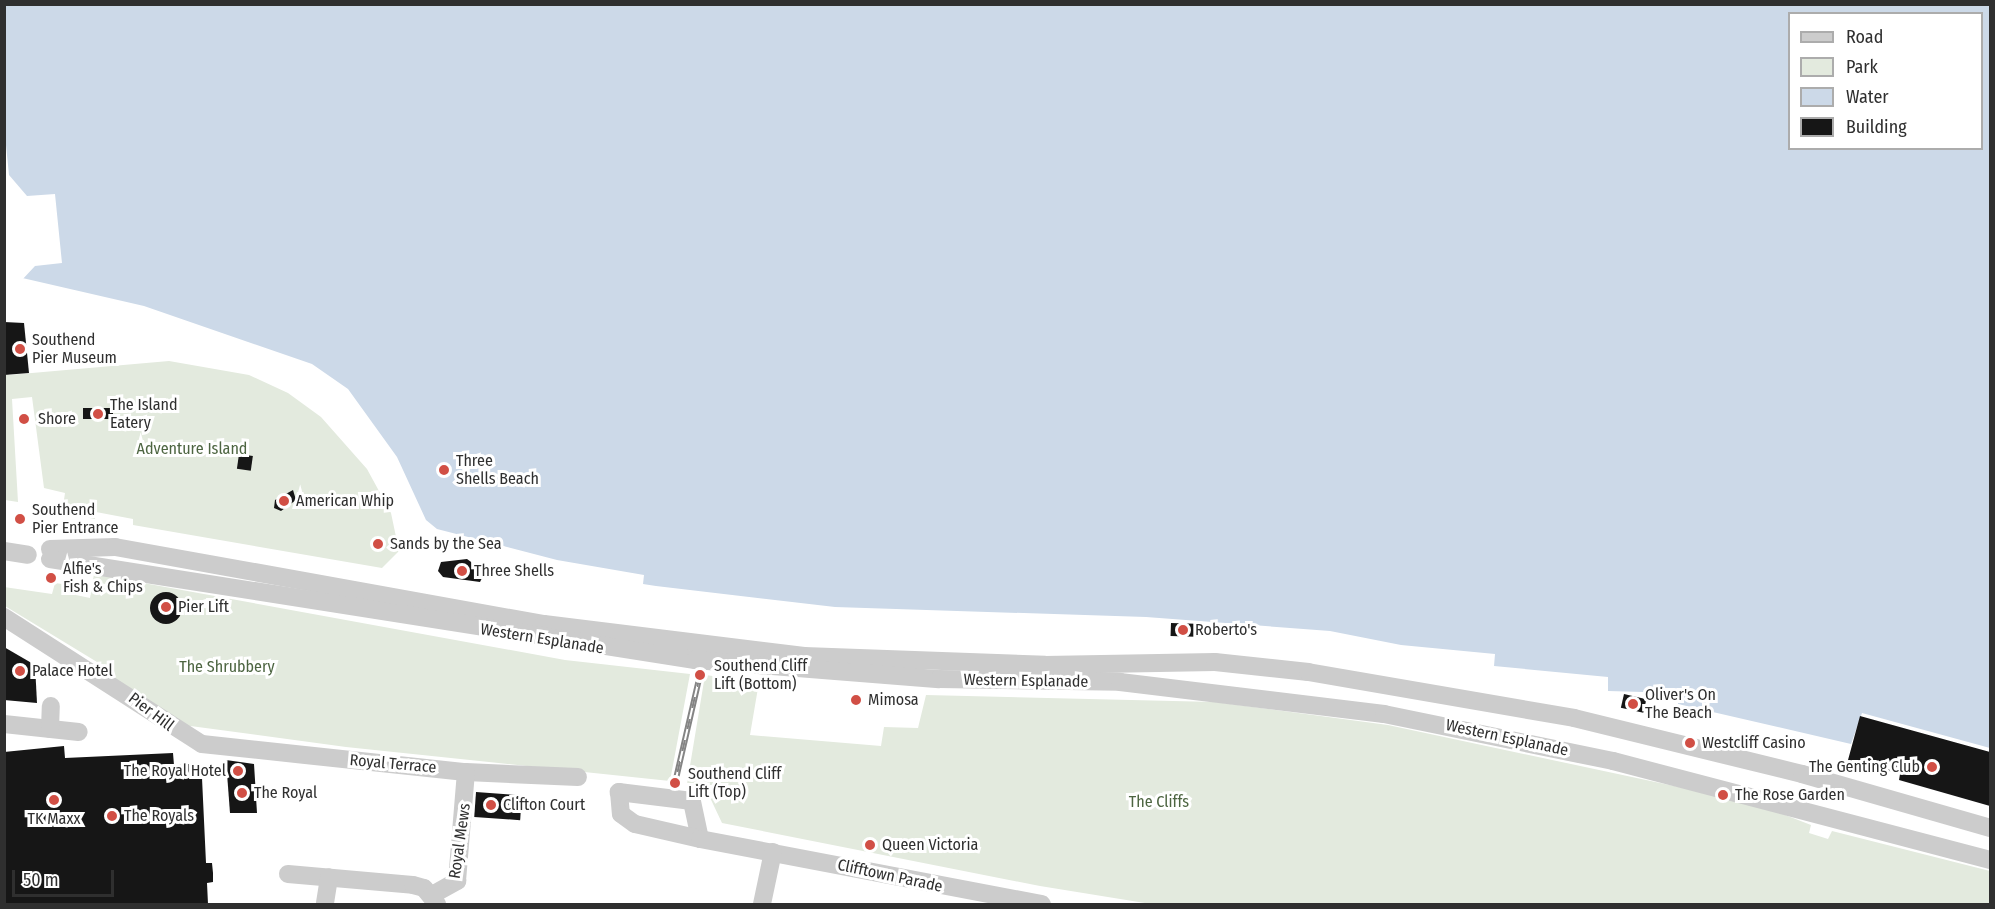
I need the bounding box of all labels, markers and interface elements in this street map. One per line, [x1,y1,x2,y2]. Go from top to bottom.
legend [1788,12,1983,150]
text: Road [1846,26,1883,48]
text: Park [1846,56,1878,78]
text: Water [1846,86,1889,108]
text: Building [1846,116,1907,138]
place label: Southend Pier Museum [32,330,117,368]
marker: Southend Pier Museum [13,342,27,356]
place label: The Island Eatery [110,395,178,433]
marker: The Island Eatery [91,407,105,421]
place label: Shore [38,409,76,429]
marker: Shore [15,410,33,428]
park label: Adventure Island [137,439,247,459]
place label: Three Shells Beach [456,451,539,489]
marker: Three Shells Beach [437,463,451,477]
place label: American Whip [296,491,394,511]
marker: American Whip [277,494,291,508]
place label: Southend Pier Entrance [32,500,118,538]
marker: Southend Pier Entrance [13,512,27,526]
place label: Sands by the Sea [390,534,502,554]
marker: Sands by the Sea [371,537,385,551]
place label: Alfie's Fish & Chips [63,559,143,597]
place label: Three Shells [474,561,554,581]
marker: Three Shells [455,564,469,578]
marker: Alfie's Fish & Chips [44,571,58,585]
place label: Pier Lift [178,597,229,617]
marker: Pier Lift [159,600,173,614]
street label: Western Esplanade [479,620,605,658]
place label: Roberto's [1195,620,1257,640]
marker: Roberto's [1176,623,1190,637]
place label: Southend Cliff Lift (Bottom) [714,656,807,694]
park label: The Shrubbery [179,657,275,677]
place label: Palace Hotel [32,661,113,681]
marker: Palace Hotel [13,664,27,678]
marker: Southend Cliff Lift (Bottom) [691,666,709,684]
street label: Western Esplanade [963,670,1089,692]
place label: Oliver's On The Beach [1645,685,1716,723]
street label: Pier Hill [125,689,177,735]
place label: Mimosa [868,690,919,710]
marker: Mimosa [849,693,863,707]
marker: Oliver's On The Beach [1626,697,1640,711]
street label: Western Esplanade [1444,716,1570,760]
place label: Westcliff Casino [1702,733,1806,753]
marker: Westcliff Casino [1683,736,1697,750]
street label: Royal Terrace [349,751,437,777]
place label: The Genting Club [1809,757,1920,777]
marker: The Genting Club [1925,760,1939,774]
place label: The Royal Hotel [124,761,226,781]
marker: The Royal Hotel [231,764,245,778]
place label: Southend Cliff Lift (Top) [688,764,781,802]
marker: Southend Cliff Lift (Top) [666,774,684,792]
place label: The Royal [254,783,317,803]
place label: The Rose Garden [1735,785,1845,805]
marker: The Royal [235,786,249,800]
marker: The Rose Garden [1716,788,1730,802]
park label: The Cliffs [1129,792,1189,812]
marker: TK Maxx [47,793,61,807]
place label: Clifton Court [503,795,585,815]
marker: Clifton Court [484,798,498,812]
street label: Royal Mews [445,802,475,880]
place label: The Royals [124,806,194,826]
place label: TK Maxx [28,809,80,829]
marker: The Royals [105,809,119,823]
place label: Queen Victoria [882,835,978,855]
marker: Queen Victoria [863,838,877,852]
street label: Clifftown Parade [836,855,944,897]
scale bar [15,858,117,896]
text: 50 m [23,869,59,891]

